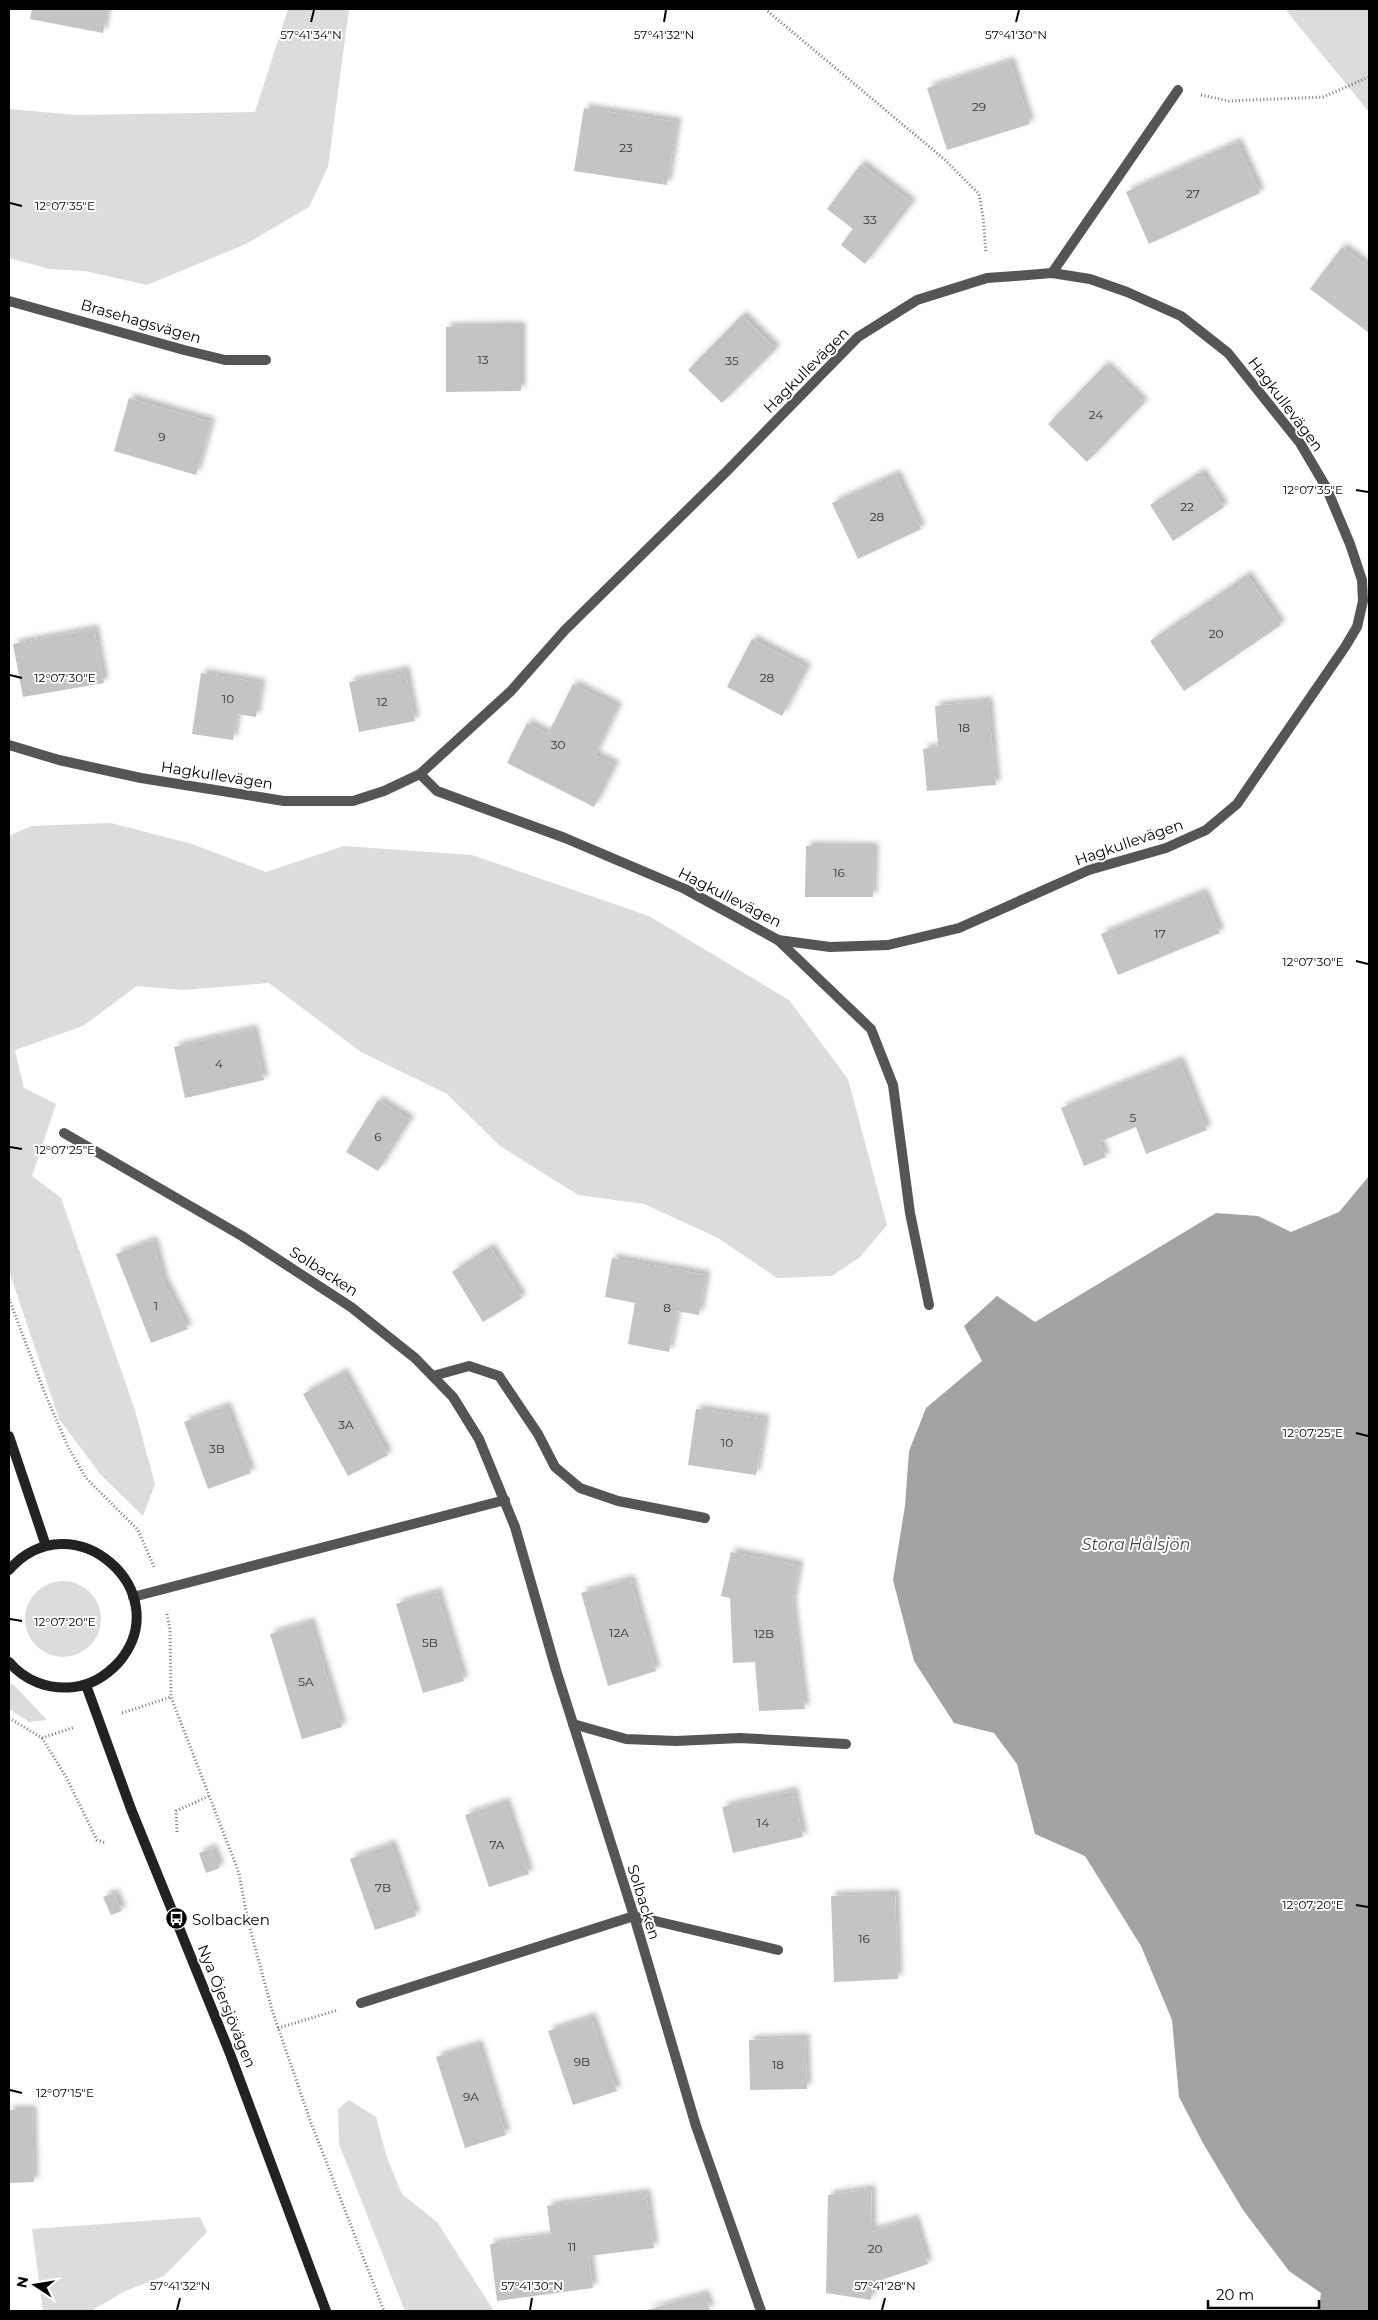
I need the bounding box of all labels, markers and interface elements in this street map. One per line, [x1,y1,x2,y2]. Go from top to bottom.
text: 57°41'34"N [280,27,342,42]
text: 57°41'32"N [634,27,694,42]
text: 57°41'30"N [985,27,1047,42]
house number: 29 [972,99,986,114]
house number: 23 [619,140,633,155]
house number: 27 [1186,186,1200,201]
text: 12°07'35"E [35,198,95,213]
house number: 33 [863,212,877,227]
street label: Brasehagsvägen [79,295,203,347]
street label: Hagkullevägen [759,323,853,417]
house number: 13 [477,352,489,367]
house number: 35 [725,353,739,368]
street label: Hagkullevägen [1244,353,1328,455]
house number: 24 [1089,407,1103,422]
house number: 9 [158,429,166,444]
text: 12°07'35"E [1283,482,1343,497]
house number: 22 [1180,499,1194,514]
house number: 28 [870,509,885,524]
house number: 20 [1209,626,1223,641]
text: 12°07'30"E [34,670,96,685]
house number: 28 [760,670,775,685]
house number: 10 [222,691,234,706]
house number: 12 [376,694,388,709]
house number: 18 [958,720,970,735]
house number: 30 [551,737,565,752]
street label: Hagkullevägen [160,757,274,793]
street label: Hagkullevägen [1072,815,1186,869]
street label: Hagkullevägen [675,863,785,931]
house number: 16 [833,865,845,880]
house number: 17 [1154,926,1166,941]
text: 12°07'30"E [1282,954,1344,969]
house number: 4 [215,1056,223,1071]
house number: 5 [1130,1110,1137,1125]
house number: 6 [374,1129,382,1144]
text: 12°07'25"E [35,1142,95,1157]
street label: Solbacken [286,1242,362,1300]
house number: 1 [154,1298,158,1313]
house number: 8 [663,1300,671,1315]
house number: 3A [338,1417,354,1432]
text: 12°07'25"E [1283,1425,1343,1440]
house number: 10 [721,1435,733,1450]
house number: 3B [209,1441,225,1456]
water label: Stora Hålsjön [1082,1535,1190,1554]
text: 12°07'20"E [34,1614,96,1629]
house number: 12A [609,1625,629,1640]
house number: 12B [754,1626,774,1641]
house number: 5B [422,1635,438,1650]
house number: 5A [298,1674,314,1689]
house number: 14 [757,1815,769,1830]
house number: 7A [490,1837,505,1852]
street label: Solbacken [624,1862,664,1942]
house number: 7B [375,1880,391,1895]
text: 12°07'20"E [1282,1897,1344,1912]
bus stop icon: Solbacken [164,1907,188,1931]
place label: Solbacken [192,1910,270,1929]
house number: 16 [858,1931,870,1946]
street label: Nya Öjersjövägen [194,1942,260,2070]
house number: 9B [574,2054,590,2069]
house number: 18 [772,2057,784,2072]
text: 12°07'15"E [36,2085,94,2100]
house number: 9A [463,2089,479,2104]
house number: 11 [568,2239,576,2254]
house number: 20 [868,2241,882,2256]
north arrow [10,2260,60,2310]
text: N [12,2275,32,2290]
text: 57°41'32"N [150,2278,210,2293]
text: 57°41'30"N [501,2278,563,2293]
text: 57°41'28"N [854,2278,916,2293]
scale bar [1208,2278,1319,2310]
text: 20 m [1216,2285,1254,2304]

